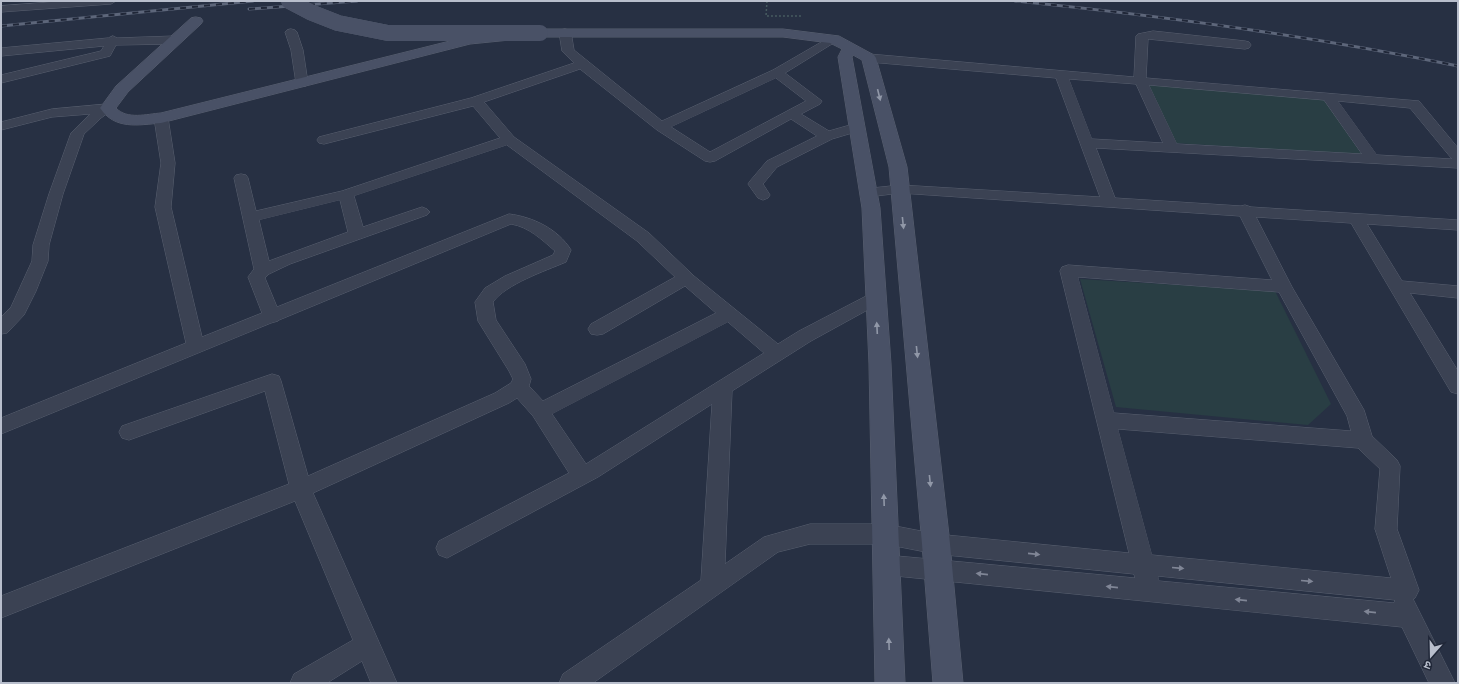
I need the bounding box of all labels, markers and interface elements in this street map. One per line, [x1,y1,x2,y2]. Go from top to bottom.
one-way arrow [876,90,882,102]
one-way arrow [900,217,907,229]
one-way arrow [874,322,881,334]
one-way arrow [913,346,920,358]
one-way arrow [927,475,933,487]
one-way arrow [881,493,887,506]
one-way arrow [1028,551,1041,557]
one-way arrow [1172,565,1184,572]
one-way arrow [976,571,988,577]
one-way arrow [1301,577,1313,584]
one-way arrow [1106,584,1118,590]
one-way arrow [1235,596,1247,603]
one-way arrow [1364,609,1376,616]
north arrow [1411,636,1451,676]
one-way arrow [885,638,892,650]
text: उ [1422,658,1433,673]

